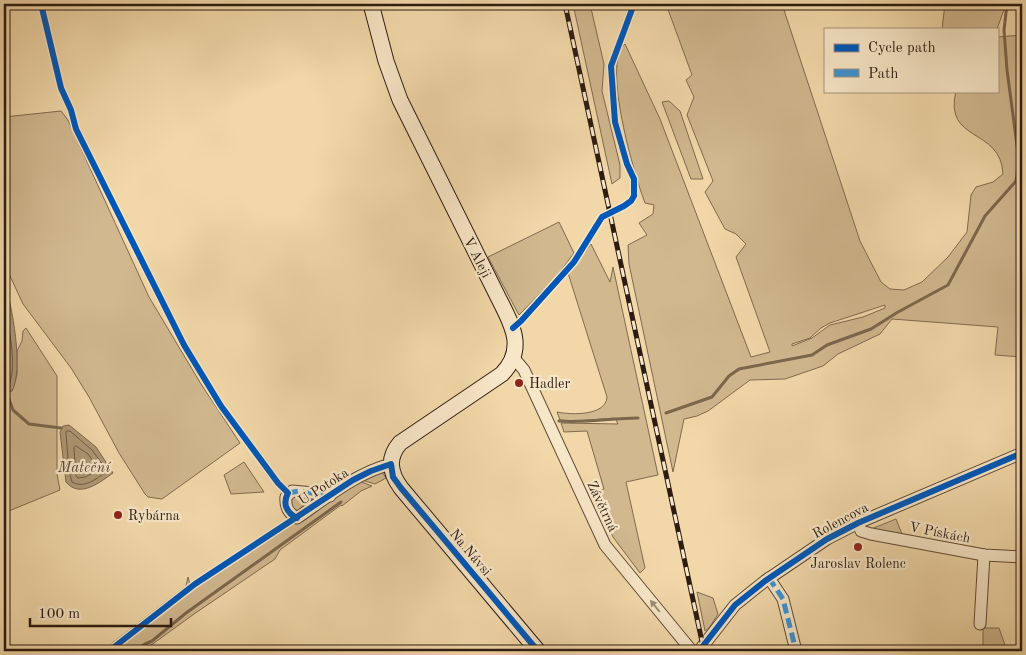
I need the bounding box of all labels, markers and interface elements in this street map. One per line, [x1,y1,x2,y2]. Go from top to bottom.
legend [824,28,998,92]
text: Cycle path [868,41,936,56]
text: Path [868,67,898,82]
street label: V Aleji [461,235,493,280]
marker: Hadler [513,377,525,389]
place label: Hadler [529,377,570,391]
water label: Mateční [57,461,111,476]
street label: U Potoka [296,466,351,508]
street label: Závětrná [584,479,620,534]
street label: Rolencova [810,500,871,541]
marker: Rybárna [112,509,124,521]
place label: Rybárna [128,509,180,523]
street label: V Pískách [908,520,972,546]
street label: Na Návsi [447,527,494,579]
marker: Jaroslav Rolenc [852,541,864,553]
place label: Jaroslav Rolenc [810,557,906,571]
scale bar [30,595,171,627]
one-way arrow [649,600,660,613]
text: 100 m [38,607,80,622]

